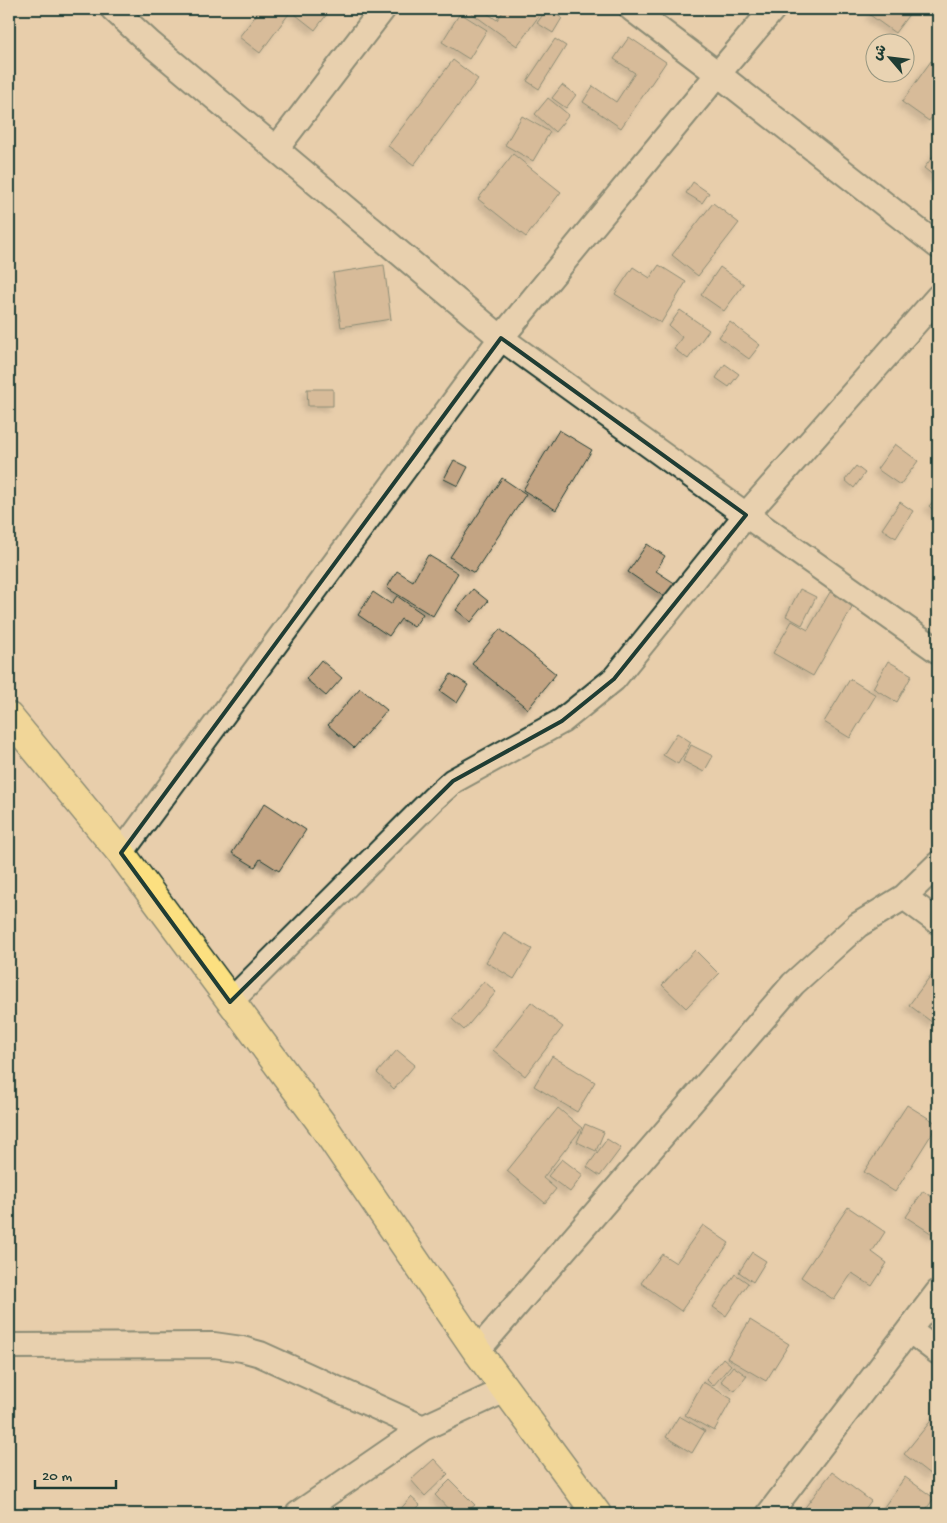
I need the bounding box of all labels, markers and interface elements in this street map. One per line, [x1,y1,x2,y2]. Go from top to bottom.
north arrow [864,32,914,82]
text: ش [870,42,892,64]
scale bar [35,1458,116,1490]
text: 20 m [42,1468,72,1486]

